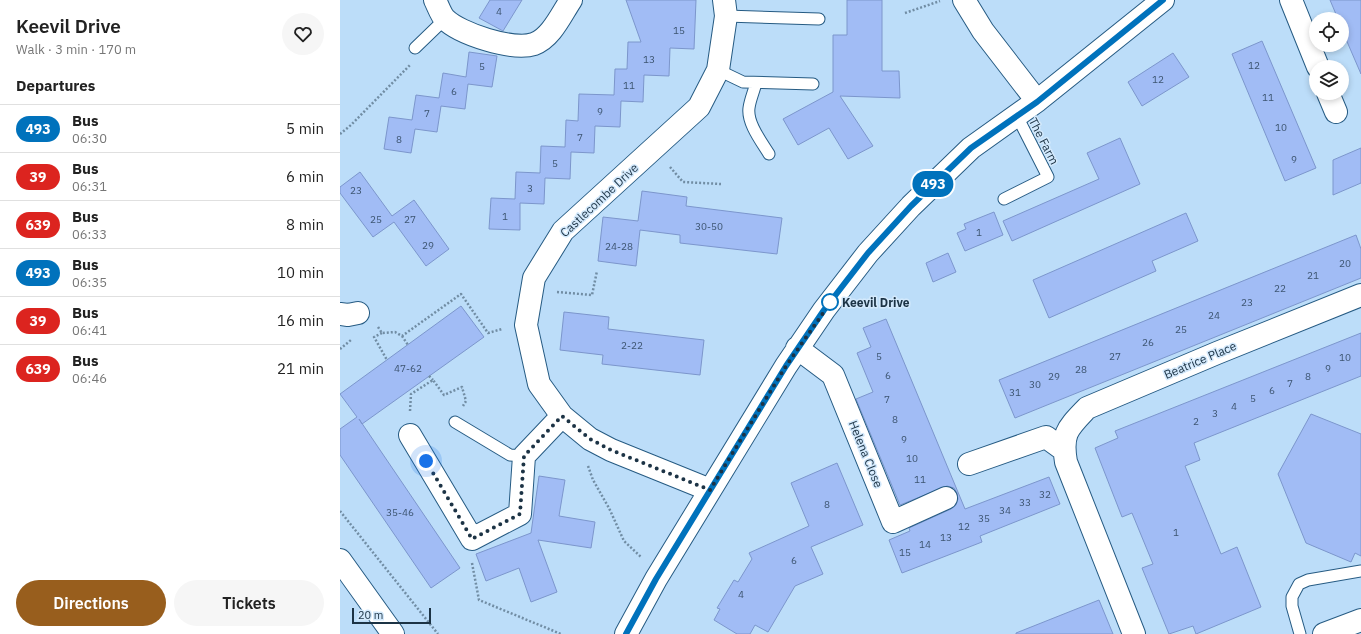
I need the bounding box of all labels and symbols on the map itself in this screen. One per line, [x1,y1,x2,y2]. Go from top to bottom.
house number: 4 [496,5,502,18]
house number: 15 [673,24,685,37]
house number: 13 [643,53,655,66]
house number: 12 [1248,59,1260,72]
house number: 5 [479,60,485,73]
house number: 12 [1152,73,1164,86]
house number: 11 [623,79,635,92]
house number: 6 [451,85,457,98]
house number: 11 [1262,91,1274,104]
house number: 9 [597,105,603,118]
house number: 7 [424,107,430,120]
street label: The Farm [1026,115,1062,167]
house number: 10 [1275,121,1287,134]
house number: 7 [577,131,583,144]
house number: 8 [396,133,402,146]
house number: 9 [1291,153,1297,166]
house number: 5 [552,157,558,170]
street label: Castlecombe Drive [557,160,641,240]
line badge: 493 [910,171,956,197]
house number: 3 [527,182,533,195]
house number: 23 [350,184,362,197]
house number: 1 [502,210,508,223]
house number: 25 [370,213,382,226]
house number: 27 [404,213,416,226]
house number: 30-50 [695,220,723,233]
house number: 1 [976,226,982,239]
house number: 29 [422,239,434,252]
house number: 24-28 [605,240,633,253]
house number: 20 [1339,257,1351,270]
house number: 21 [1307,269,1319,282]
house number: 22 [1274,282,1286,295]
marker: Keevil Drive [821,293,839,311]
place label: Keevil Drive [842,295,910,310]
house number: 23 [1241,296,1253,309]
house number: 24 [1208,309,1220,322]
house number: 25 [1175,323,1187,336]
house number: 26 [1142,336,1154,349]
street label: Beatrice Place [1161,338,1239,382]
house number: 2-22 [621,339,643,352]
house number: 5 [876,350,882,363]
house number: 27 [1109,350,1121,363]
house number: 10 [1339,351,1351,364]
house number: 47-62 [394,362,422,375]
house number: 9 [1325,362,1331,375]
house number: 28 [1075,363,1087,376]
house number: 6 [885,369,891,382]
house number: 29 [1048,370,1060,383]
house number: 8 [1305,370,1311,383]
house number: 7 [1287,377,1293,390]
house number: 30 [1029,378,1041,391]
house number: 6 [1269,384,1275,397]
house number: 31 [1009,386,1021,399]
house number: 5 [1250,392,1256,405]
house number: 7 [884,393,890,406]
house number: 4 [1231,400,1237,413]
house number: 3 [1212,407,1218,420]
house number: 8 [892,413,898,426]
house number: 2 [1193,415,1199,428]
street label: Helena Close [846,418,886,490]
house number: 9 [901,433,907,446]
your location [416,451,436,471]
house number: 10 [906,452,918,465]
house number: 11 [914,473,926,486]
house number: 32 [1039,488,1051,501]
house number: 33 [1019,496,1031,509]
house number: 8 [824,498,830,511]
house number: 34 [999,504,1011,517]
house number: 35-46 [386,506,414,519]
house number: 35 [978,512,990,525]
house number: 12 [958,520,970,533]
house number: 1 [1173,526,1179,539]
house number: 13 [940,531,952,544]
house number: 14 [919,538,931,551]
house number: 15 [899,546,911,559]
house number: 6 [791,554,797,567]
house number: 4 [738,588,744,601]
scale bar [352,606,431,625]

